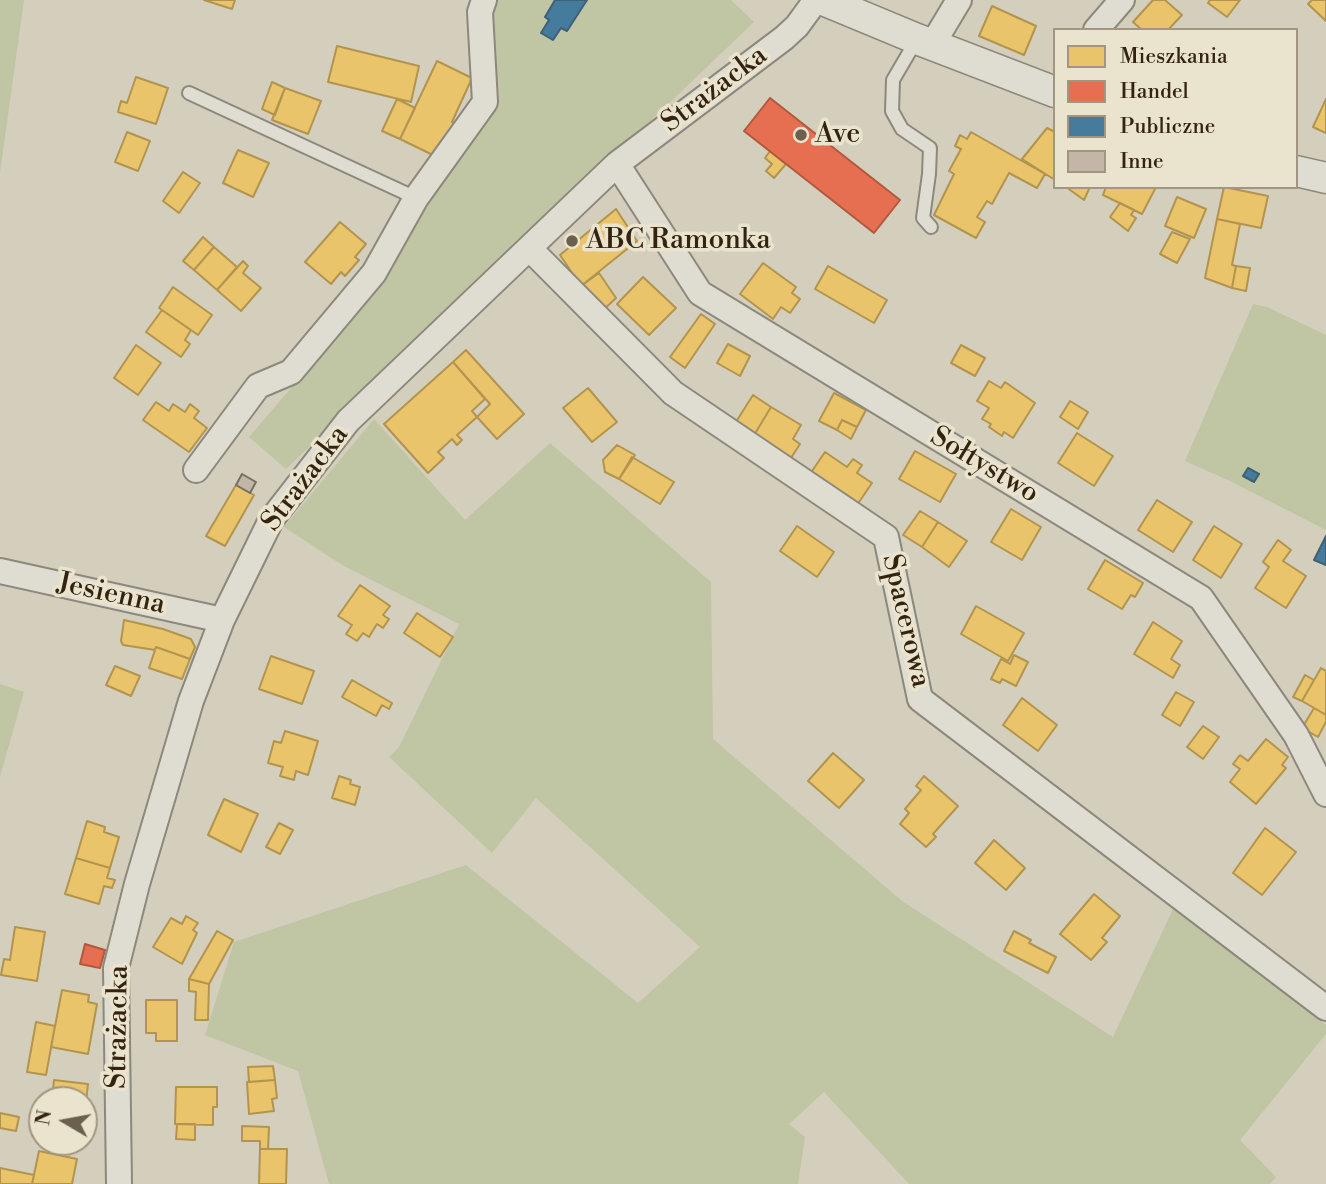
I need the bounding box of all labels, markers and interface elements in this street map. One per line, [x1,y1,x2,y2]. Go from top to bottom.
legend [1053,28,1298,189]
street label: Strażacka [656,39,774,141]
text: Mieszkania [1120,44,1228,70]
text: Handel [1120,79,1189,105]
text: Publiczne [1120,114,1215,140]
place label: Ave [815,118,860,152]
marker: Ave [793,127,809,143]
text: Inne [1120,149,1164,175]
place label: ABC Ramonka [586,224,771,258]
marker: ABC Ramonka [564,233,580,249]
street label: Strażacka [255,420,357,538]
street label: Sołtystwo [924,421,1044,511]
street label: Spacerowa [873,551,937,691]
street label: Jesienna [54,567,168,623]
street label: Strażacka [101,965,137,1089]
north arrow [28,1086,98,1156]
text: N [31,1108,57,1127]

